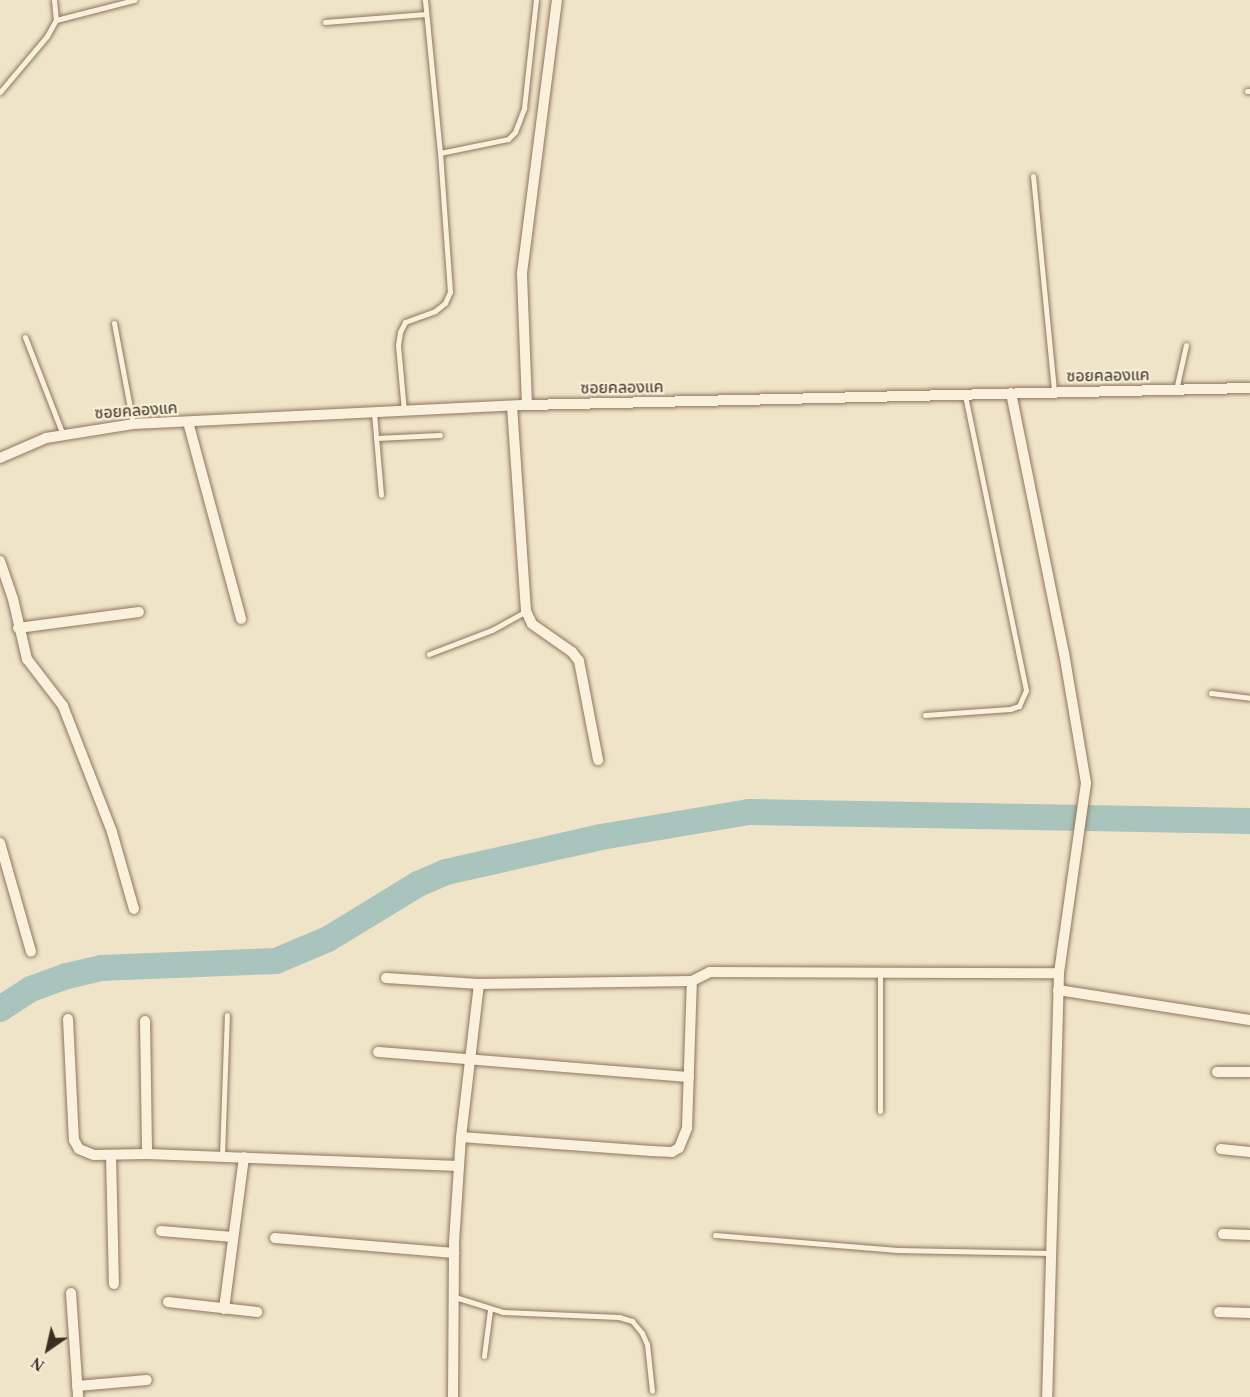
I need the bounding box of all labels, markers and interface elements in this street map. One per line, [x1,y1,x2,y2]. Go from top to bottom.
street label: ซอยคลองแค [1066,366,1150,386]
street label: ซอยคลองแค [580,378,664,398]
street label: ซอยคลองแค [94,399,178,423]
north arrow [18,1319,78,1379]
text: N [28,1354,47,1375]

